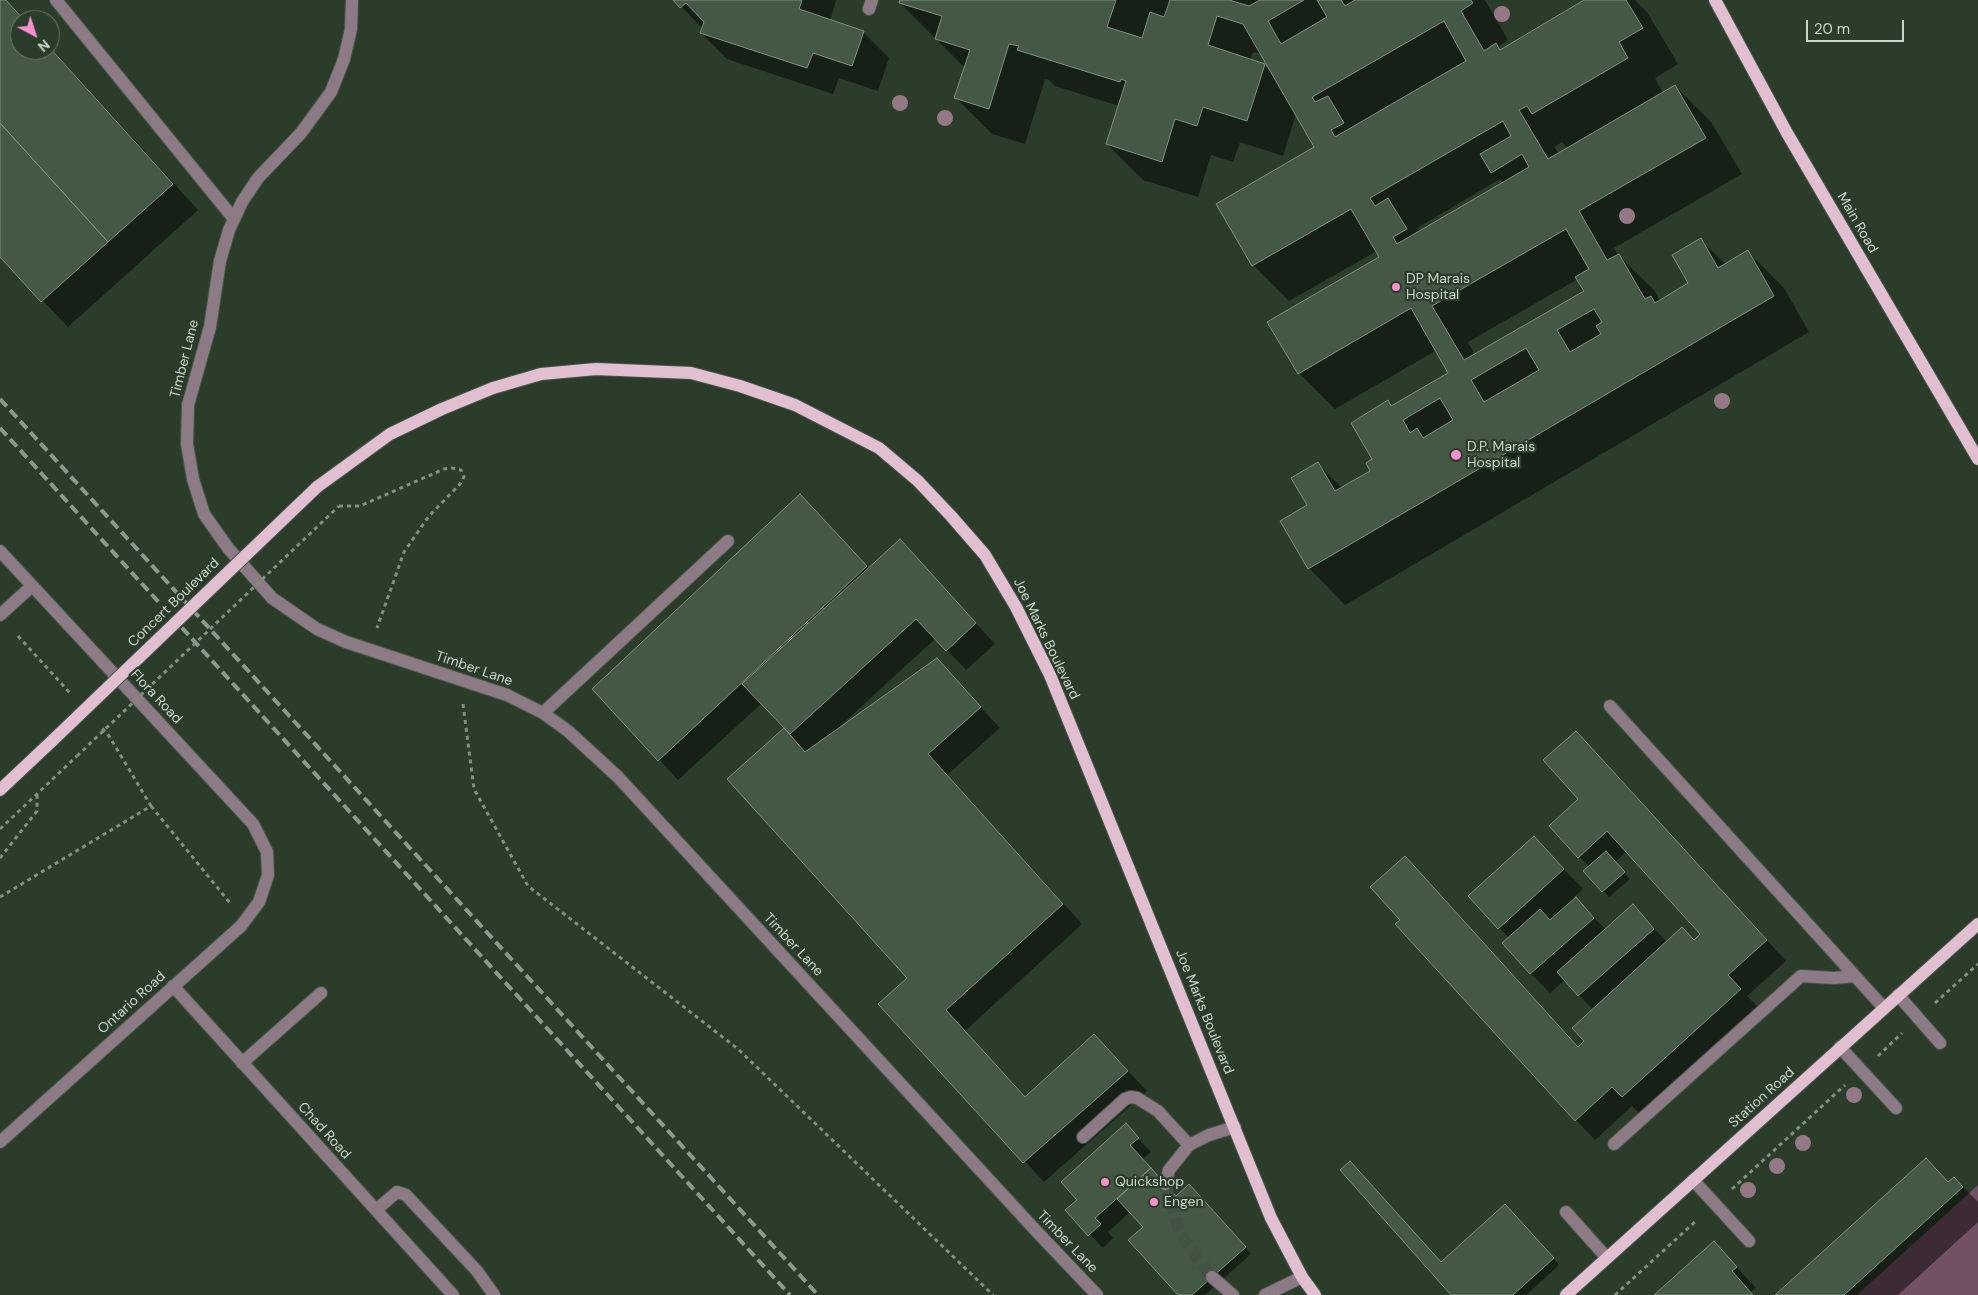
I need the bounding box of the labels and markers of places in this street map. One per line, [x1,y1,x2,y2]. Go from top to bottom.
place label: DP Marais Hospital [1406,271,1470,304]
marker: DP Marais Hospital [1390,281,1402,293]
place label: D.P. Marais Hospital [1467,439,1535,472]
marker: D.P. Marais Hospital [1449,448,1463,462]
place label: Quickshop [1115,1174,1184,1190]
marker: Quickshop [1099,1176,1111,1188]
place label: Engen [1164,1194,1203,1210]
marker: Engen [1148,1196,1160,1208]

